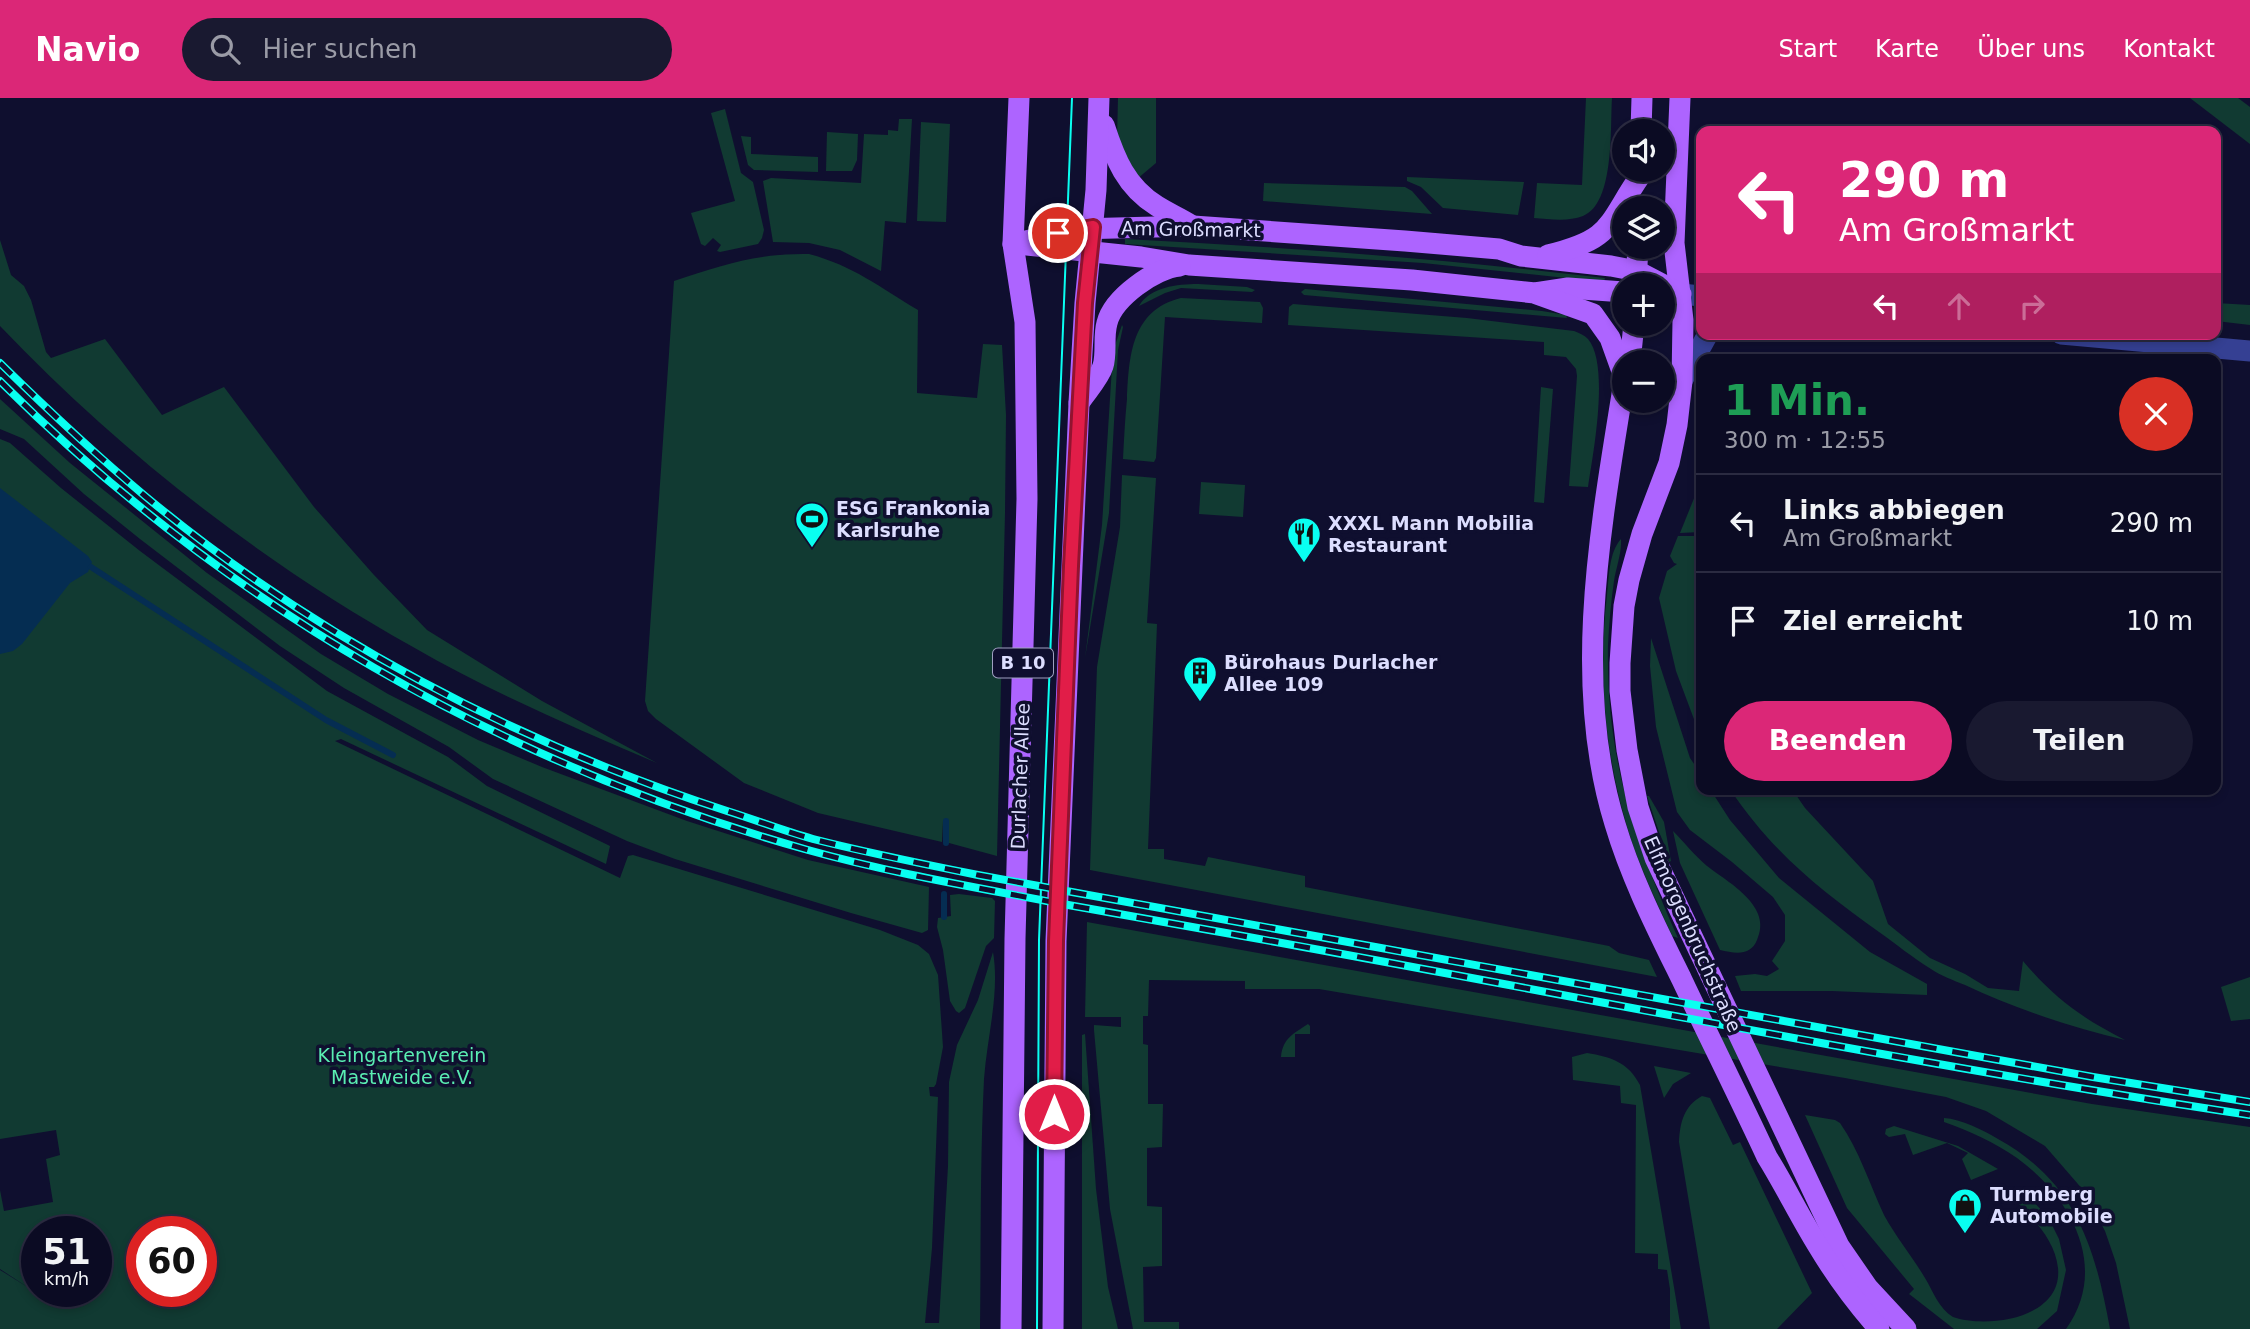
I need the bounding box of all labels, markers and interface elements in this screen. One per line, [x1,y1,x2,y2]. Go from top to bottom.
search box [182,18,672,81]
text: Navio [35,30,140,69]
icon: search [206,30,244,68]
text: Hier suchen [262,34,417,64]
text: Start [1778,35,1837,63]
text: Karte [1875,35,1939,63]
text: Über uns [1977,35,2085,63]
text: Kontakt [2123,35,2215,63]
map controls [1612,119,1675,413]
button: sound [1612,119,1675,182]
text: 290 m [1839,152,2009,209]
icon: left [1724,154,1815,245]
button: layers [1612,196,1675,259]
pin [1028,203,1088,263]
text: Am Großmarkt [1839,211,2074,249]
icon: arrive [1039,214,1077,252]
street label: Am Großmarkt [1121,217,1261,241]
button: + [1612,273,1675,336]
icon: left [1867,287,1905,325]
icon: ahead [1940,287,1978,325]
icon: right [2013,287,2051,325]
button: − [1612,350,1675,413]
text: 1 Min. [1724,376,1870,425]
button: close [2119,377,2193,451]
text: 300 m · 12:55 [1724,427,1886,453]
text: Links abbiegen [1783,495,2005,525]
place label: ESG Frankonia Karlsruhe [836,497,990,541]
sports icon: ESG Frankonia Karlsruhe [793,500,831,549]
icon: left [1724,504,1762,542]
text: 290 m [2110,508,2193,538]
place label: XXXL Mann Mobilia Restaurant [1328,512,1534,556]
restaurant icon: XXXL Mann Mobilia Restaurant [1285,515,1323,564]
text: Am Großmarkt [1783,525,1952,551]
icon: arrive [1724,602,1762,640]
text: Ziel erreicht [1783,606,1963,636]
text: 10 m [2126,606,2193,636]
road number: B 10 [993,648,1053,678]
place label: Bürohaus Durlacher Allee 109 [1224,651,1438,695]
building icon: Bürohaus Durlacher Allee 109 [1181,654,1219,703]
button: Beenden [1724,701,1952,781]
button: Teilen [1966,701,2193,781]
street label: Durlacher Allee [1006,702,1034,850]
street label: Elfmorgenbruchstraße [1640,833,1746,1035]
park label: Kleingartenverein Mastweide e.V. [318,1044,486,1088]
position arrow [1017,1077,1091,1151]
place label: Turmberg Automobile [1990,1183,2113,1227]
shop icon: Turmberg Automobile [1946,1186,1984,1235]
speed limit sign: 60 [126,1216,217,1307]
text: 51 [42,1232,91,1272]
text: km/h [44,1268,89,1289]

